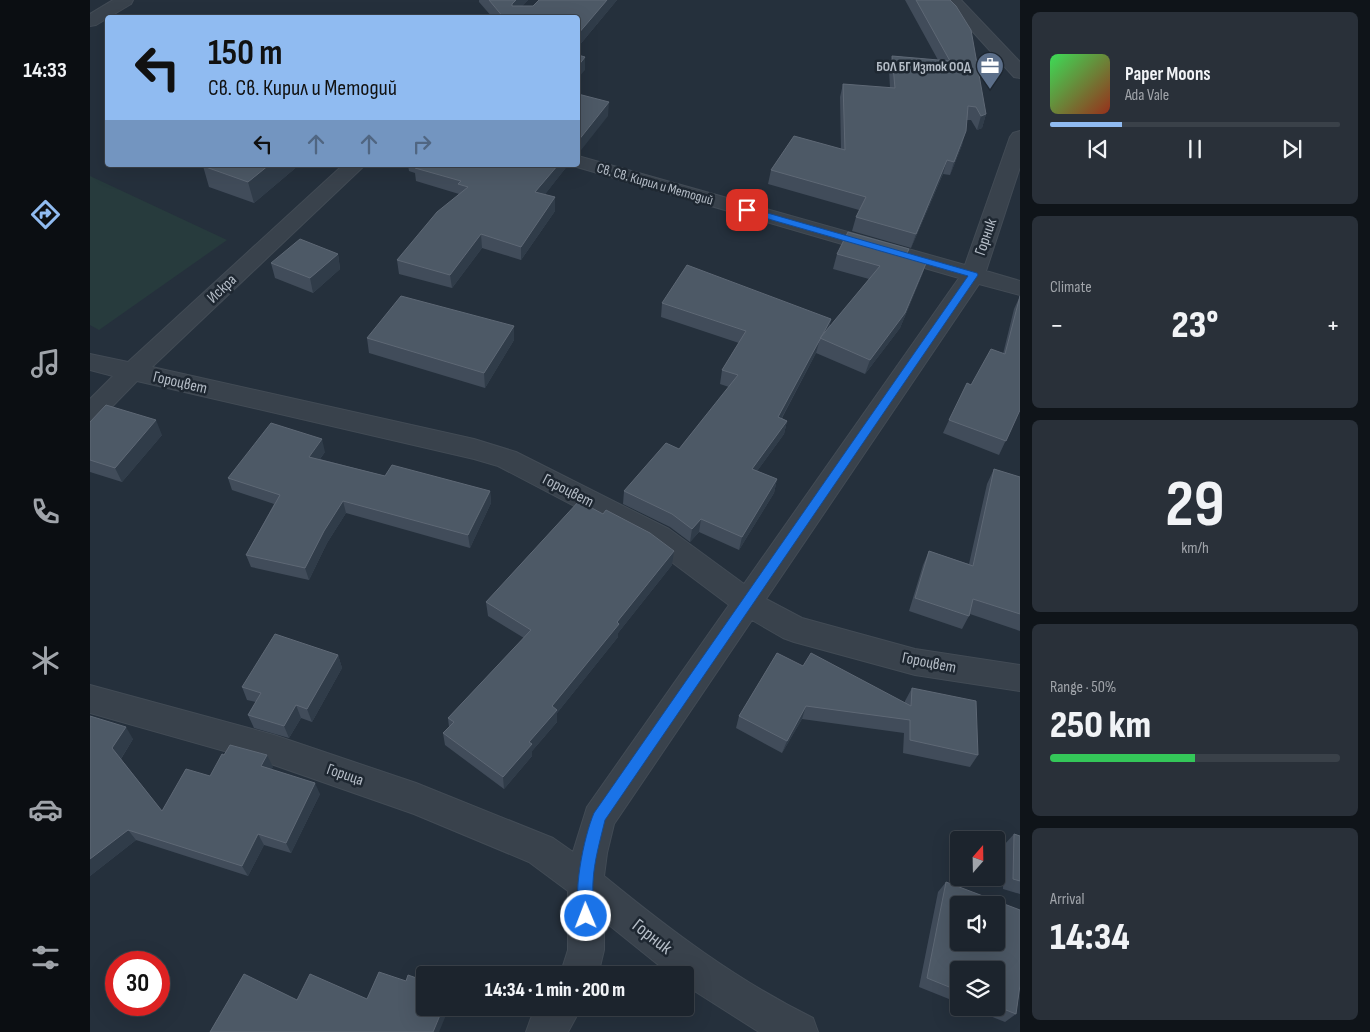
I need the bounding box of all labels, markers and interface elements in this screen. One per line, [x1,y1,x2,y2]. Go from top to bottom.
text: 150 m [208,32,282,75]
icon: left [125,35,190,100]
office icon: БОЛ БГ Изток ООД [975,51,1005,90]
text: 14:33 [23,57,67,84]
place label: БОЛ БГ Изток ООД [876,58,972,75]
text: Paper Moons [1125,63,1211,86]
text: Св. Св. Кирил и Методий [208,75,397,102]
text: Ada Vale [1125,86,1169,105]
icon: left [249,130,277,158]
icon: ahead [302,130,330,158]
icon: ahead [355,130,383,158]
icon: right [408,130,436,158]
icon: previous [1084,135,1112,163]
icon: pause [1181,135,1209,163]
icon: next [1278,135,1306,163]
street label: Св. Св. Кирил и Методий [595,159,715,209]
pin [726,189,768,231]
icon: arrive [733,196,761,224]
icon: directions [28,197,63,232]
street label: Горник [971,215,1001,258]
street label: Искра [203,271,241,307]
text: Climate [1050,278,1092,297]
text: 23° [1172,303,1218,348]
text: − [1050,309,1064,342]
text: + [1326,309,1340,342]
icon: music [28,346,63,381]
street label: Гороцвет [151,368,209,398]
text: 29 [1165,467,1225,545]
street label: Гороцвет [539,470,597,512]
icon: phone [28,494,63,529]
text: km/h [1181,539,1209,558]
icon: climate [28,643,63,678]
street label: Гороцвет [900,648,958,678]
text: Range · 50% [1050,678,1116,697]
text: 250 km [1050,703,1151,748]
street label: Горица [324,760,366,790]
icon: car [28,792,63,827]
north arrow [950,831,1005,886]
map controls [950,831,1005,1016]
position arrow [559,889,611,941]
text: Arrival [1050,890,1084,909]
button: sound [950,896,1005,951]
street label: Горник [627,914,677,960]
text: 14:34 [1050,915,1130,960]
icon: filters [28,940,63,975]
speed limit sign: 30 [105,951,170,1016]
button: layers [950,961,1005,1016]
text: 14:34 · 1 min · 200 m [485,979,625,1002]

